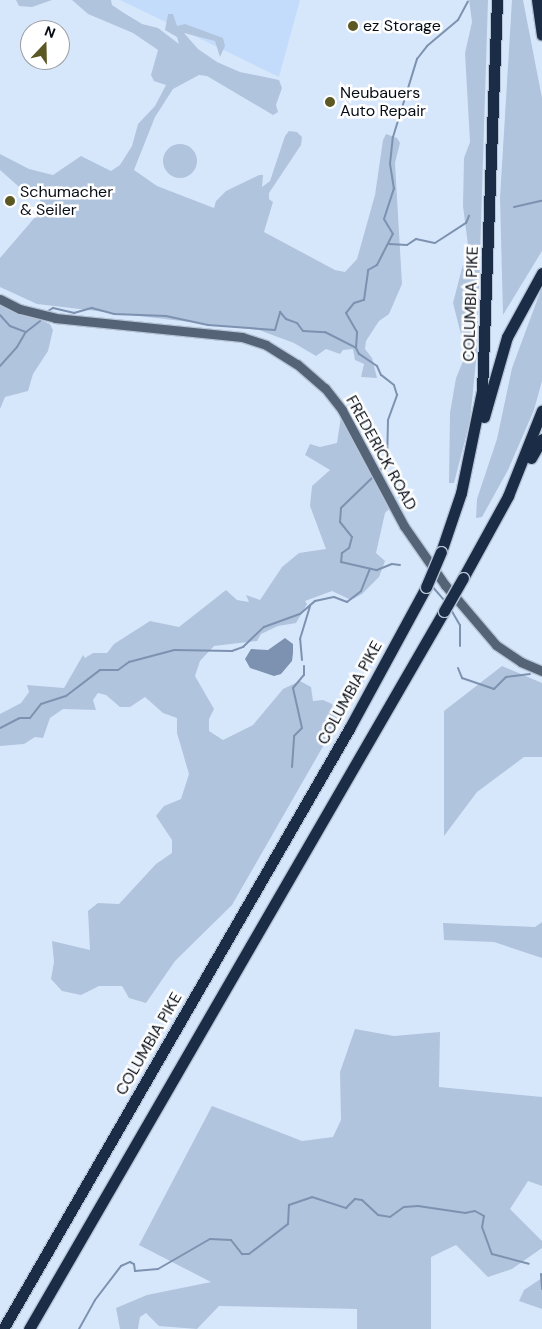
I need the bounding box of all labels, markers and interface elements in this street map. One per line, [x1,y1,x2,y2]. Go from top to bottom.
place label: ez Storage [363,16,441,36]
north arrow [20,20,70,70]
marker: ez Storage [347,20,359,32]
text: N [42,22,58,42]
place label: Neubauers Auto Repair [340,83,426,121]
marker: Neubauers Auto Repair [324,96,336,108]
place label: Schumacher & Seiler [20,182,113,220]
marker: Schumacher & Seiler [4,195,16,207]
street label: COLUMBIA PIKE [459,246,483,362]
street label: FREDERICK ROAD [342,392,420,514]
street label: COLUMBIA PIKE [314,638,386,748]
street label: COLUMBIA PIKE [112,989,186,1099]

